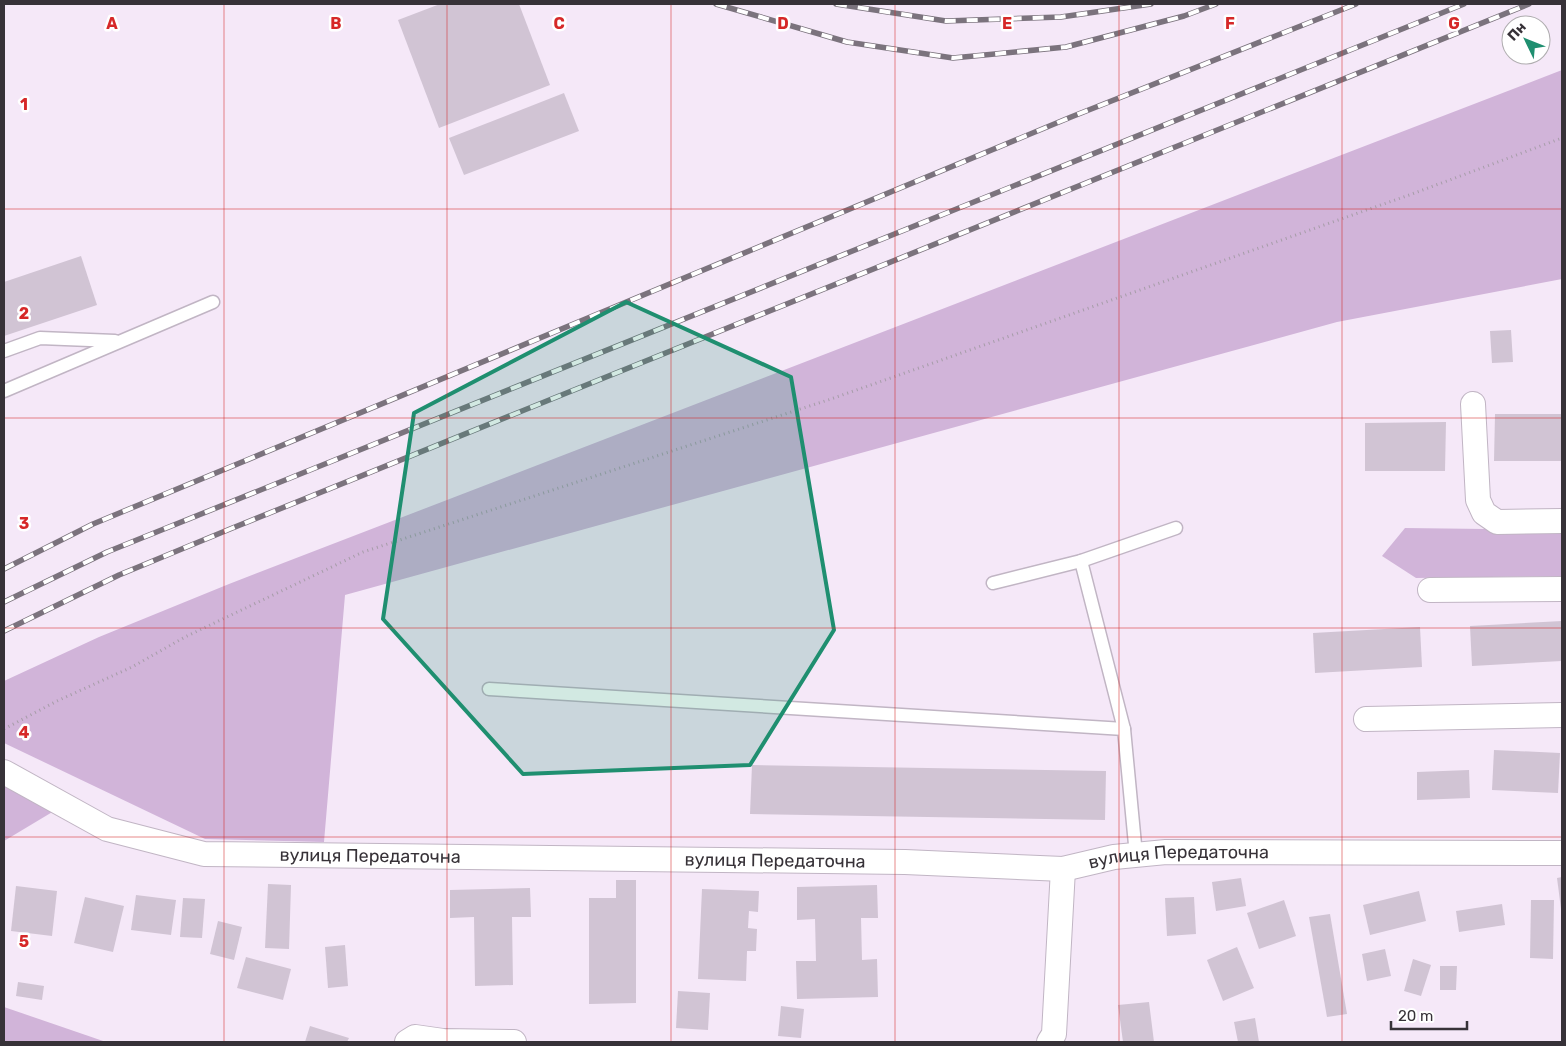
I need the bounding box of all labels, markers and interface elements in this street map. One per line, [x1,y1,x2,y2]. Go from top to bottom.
text: A [106,14,118,33]
text: B [330,14,342,33]
text: C [553,14,565,33]
text: D [777,14,789,33]
text: E [1002,14,1012,33]
text: F [1225,14,1235,33]
text: G [1448,14,1460,33]
north arrow [1501,15,1551,65]
text: Пн [1504,19,1530,44]
text: 1 [20,95,28,114]
text: 2 [19,304,29,323]
text: 3 [19,514,29,533]
text: 4 [19,723,30,742]
street label: вулиця Передаточна [1086,841,1269,874]
street label: вулиця Передаточна [279,844,461,868]
street label: вулиця Передаточна [684,848,866,873]
text: 5 [19,932,29,951]
scale bar [1391,998,1467,1030]
text: 20 m [1398,1007,1433,1025]

